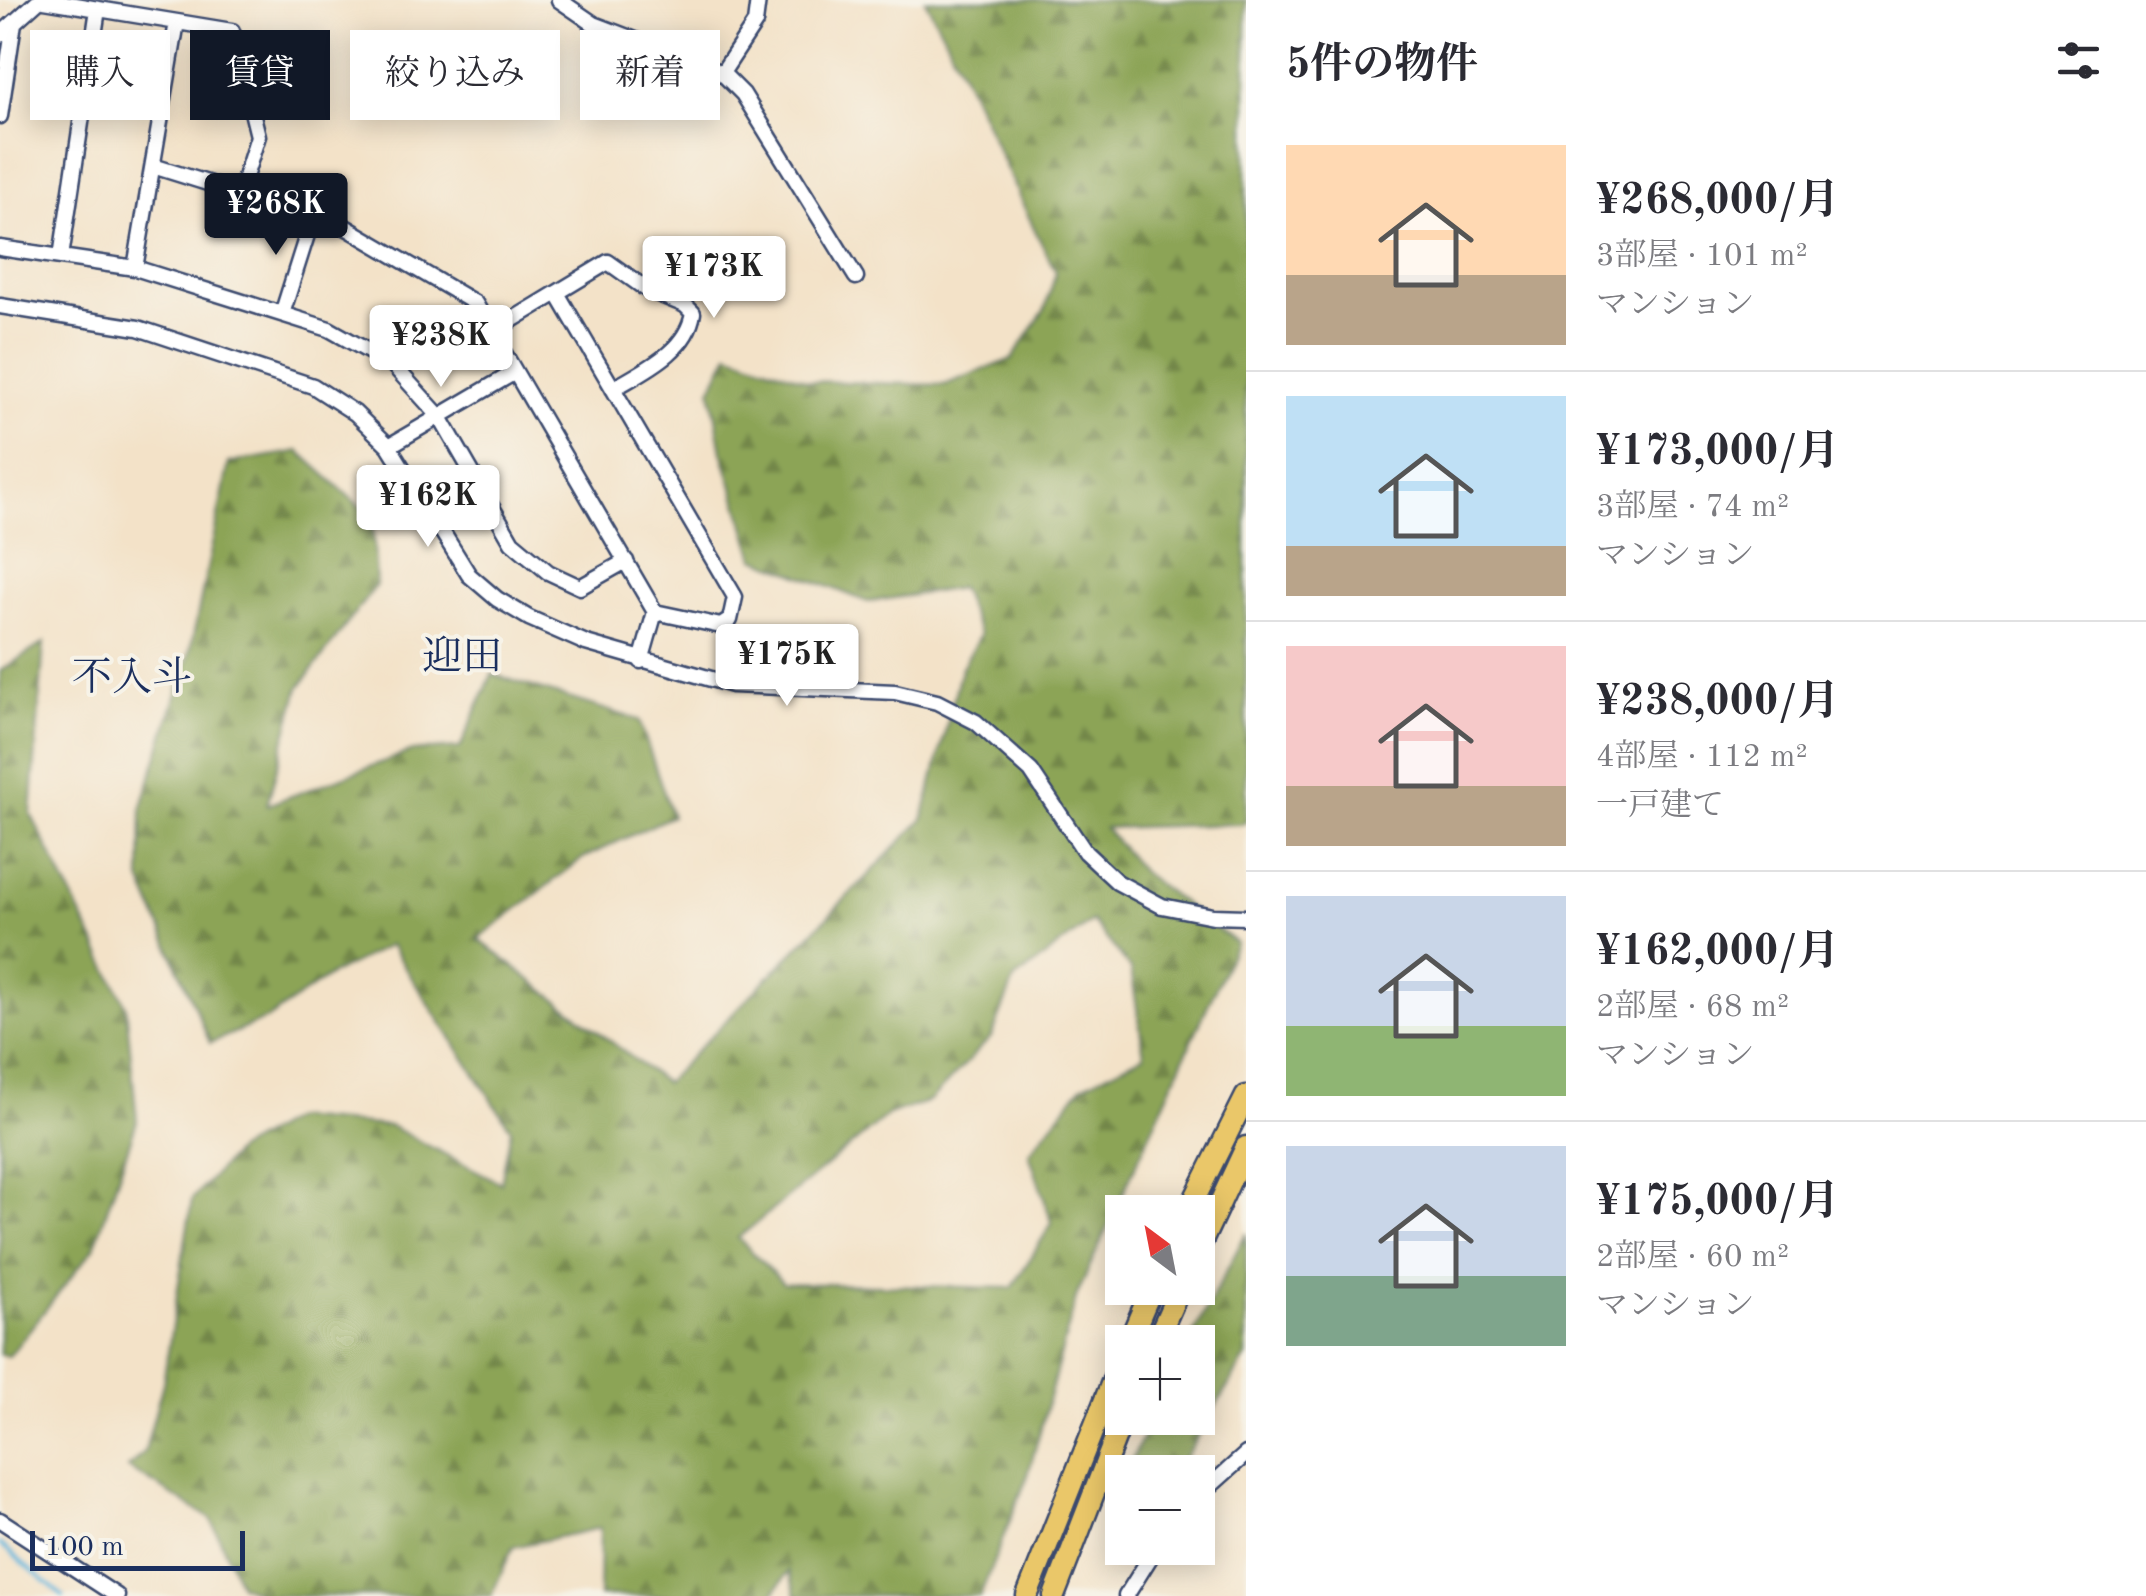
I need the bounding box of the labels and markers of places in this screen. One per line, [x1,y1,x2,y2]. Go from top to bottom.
pin: ¥268K [206,173,346,258]
pin: ¥173K [644,236,784,321]
pin: ¥238K [371,305,511,390]
pin: ¥162K [358,465,498,550]
pin: ¥175K [717,624,857,709]

